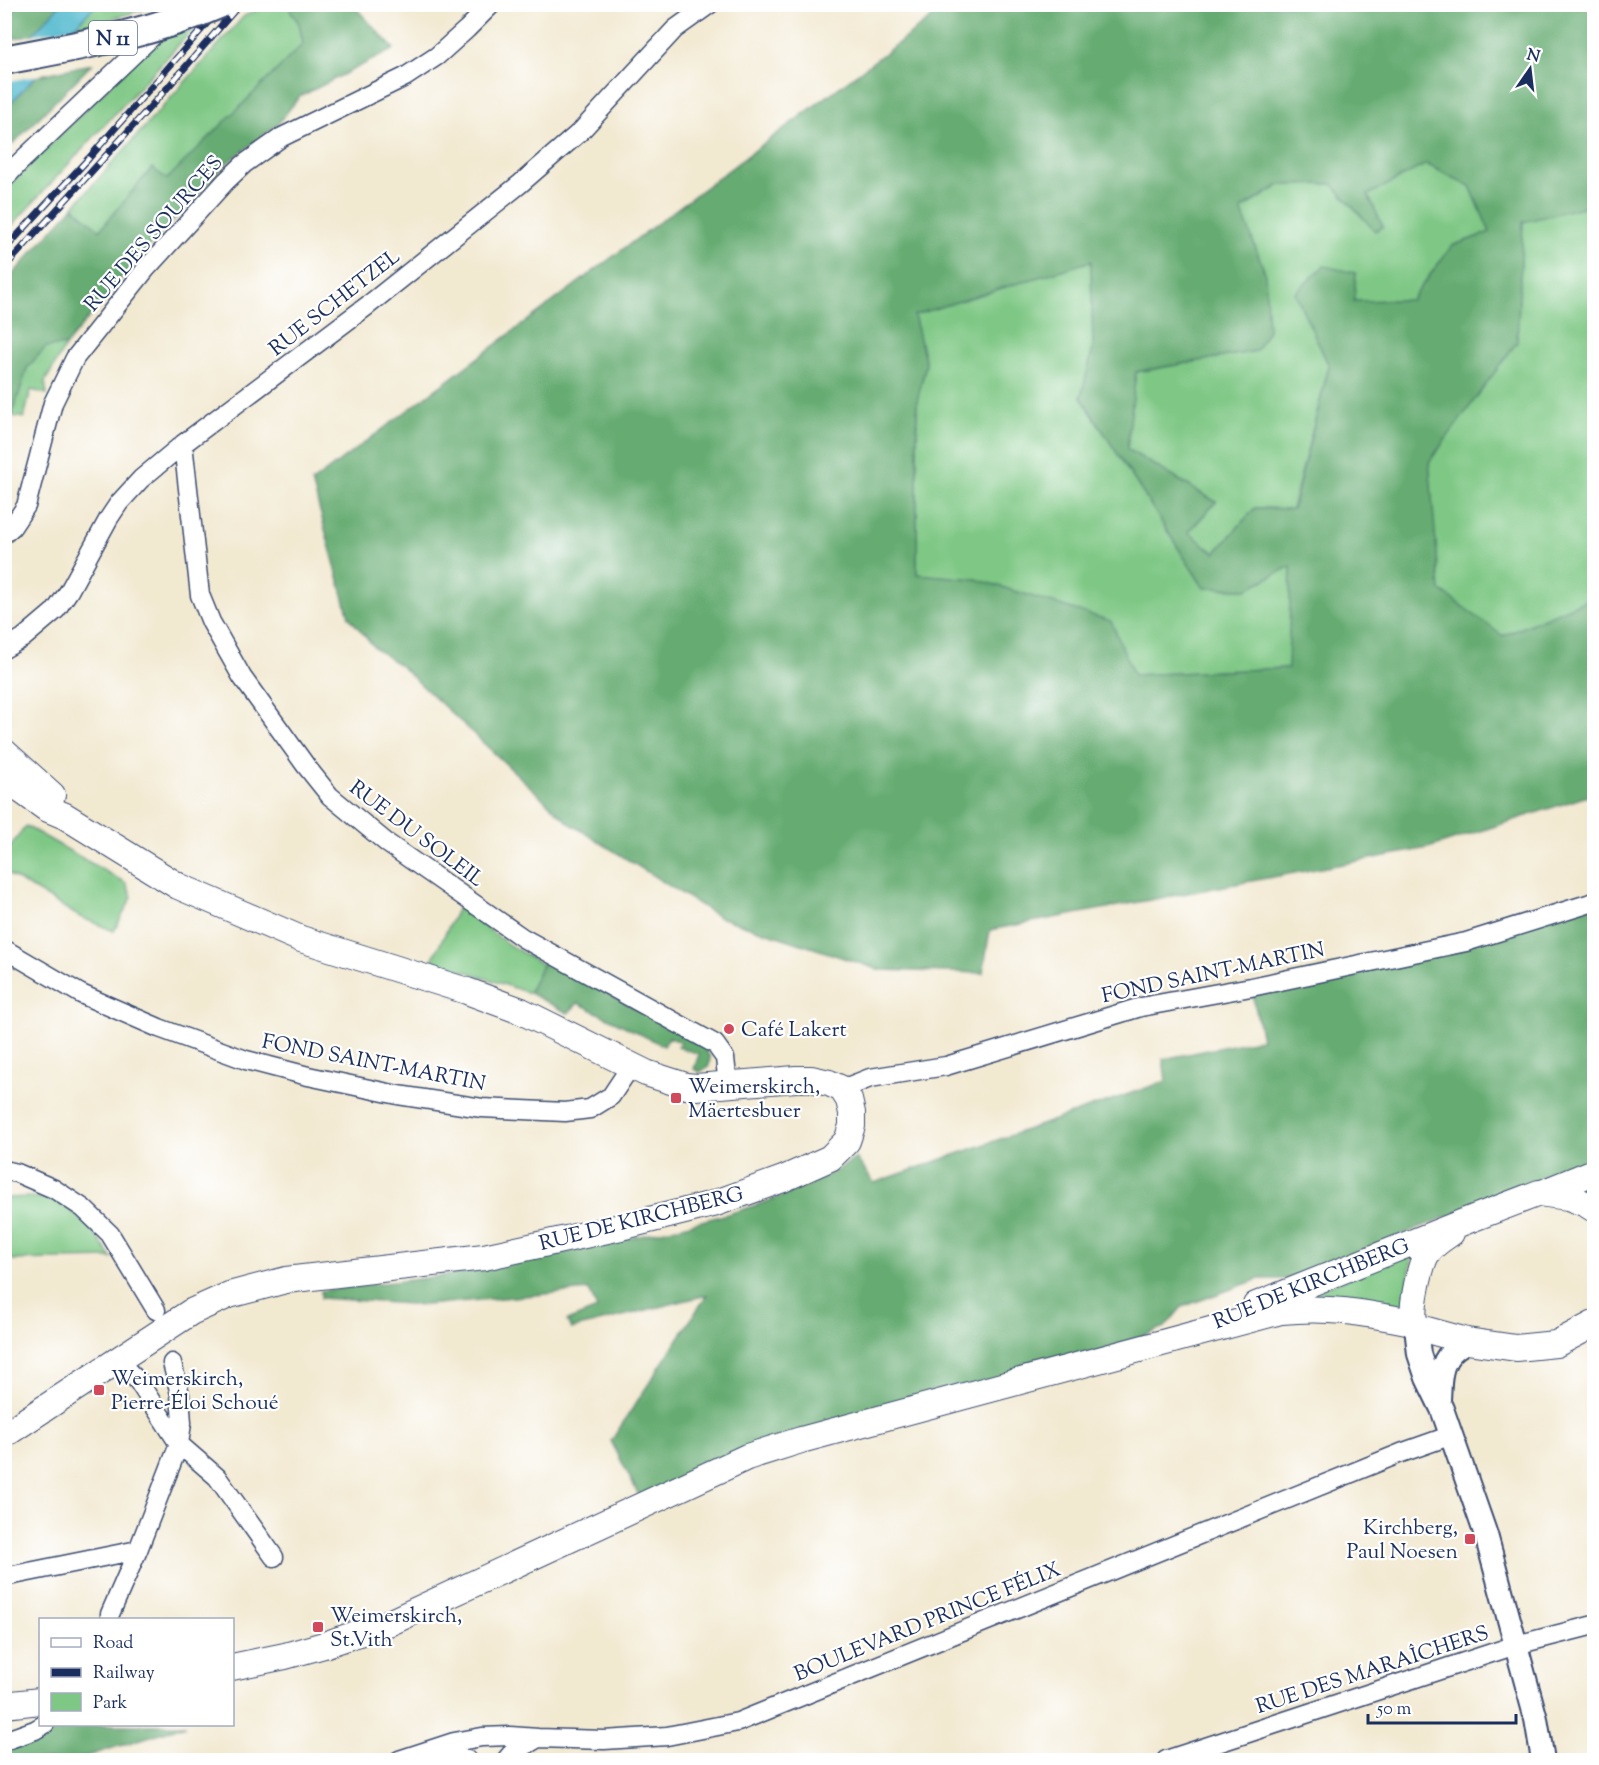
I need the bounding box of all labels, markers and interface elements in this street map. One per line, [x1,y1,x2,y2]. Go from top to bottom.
road number: N 11 [89,21,137,55]
north arrow [1500,39,1560,99]
text: N [1524,44,1542,70]
street label: RUE DES SOURCES [78,150,231,319]
street label: RUE SCHETZEL [263,243,407,364]
street label: RUE DU SOLEIL [342,774,490,895]
street label: FOND SAINT-MARTIN [1099,936,1328,1012]
place label: Café Lakert [741,1016,847,1046]
marker: Café Lakert [722,1022,736,1036]
street label: FOND SAINT-MARTIN [259,1028,488,1100]
place label: Weimerskirch, Mäertesbuer [688,1073,820,1127]
marker: Weimerskirch, Mäertesbuer [669,1091,683,1105]
street label: RUE DE KIRCHBERG [536,1180,747,1260]
street label: RUE DE KIRCHBERG [1209,1232,1415,1338]
place label: Weimerskirch, Pierre-Éloi Schoué [111,1365,279,1419]
marker: Weimerskirch, Pierre-Éloi Schoué [92,1383,106,1397]
place label: Kirchberg, Paul Noesen [1346,1514,1458,1568]
marker: Kirchberg, Paul Noesen [1463,1532,1477,1546]
street label: BOULEVARD PRINCE FÉLIX [790,1555,1066,1690]
place label: Weimerskirch, St.Vith [330,1602,462,1656]
legend [39,1618,234,1726]
street label: RUE DES MARAÎCHERS [1252,1619,1493,1723]
marker: Weimerskirch, St.Vith [311,1620,325,1634]
text: Road [93,1631,133,1657]
text: Railway [93,1661,155,1687]
scale bar [1368,1687,1516,1725]
text: Park [93,1691,128,1717]
text: 50 m [1376,1697,1412,1723]

